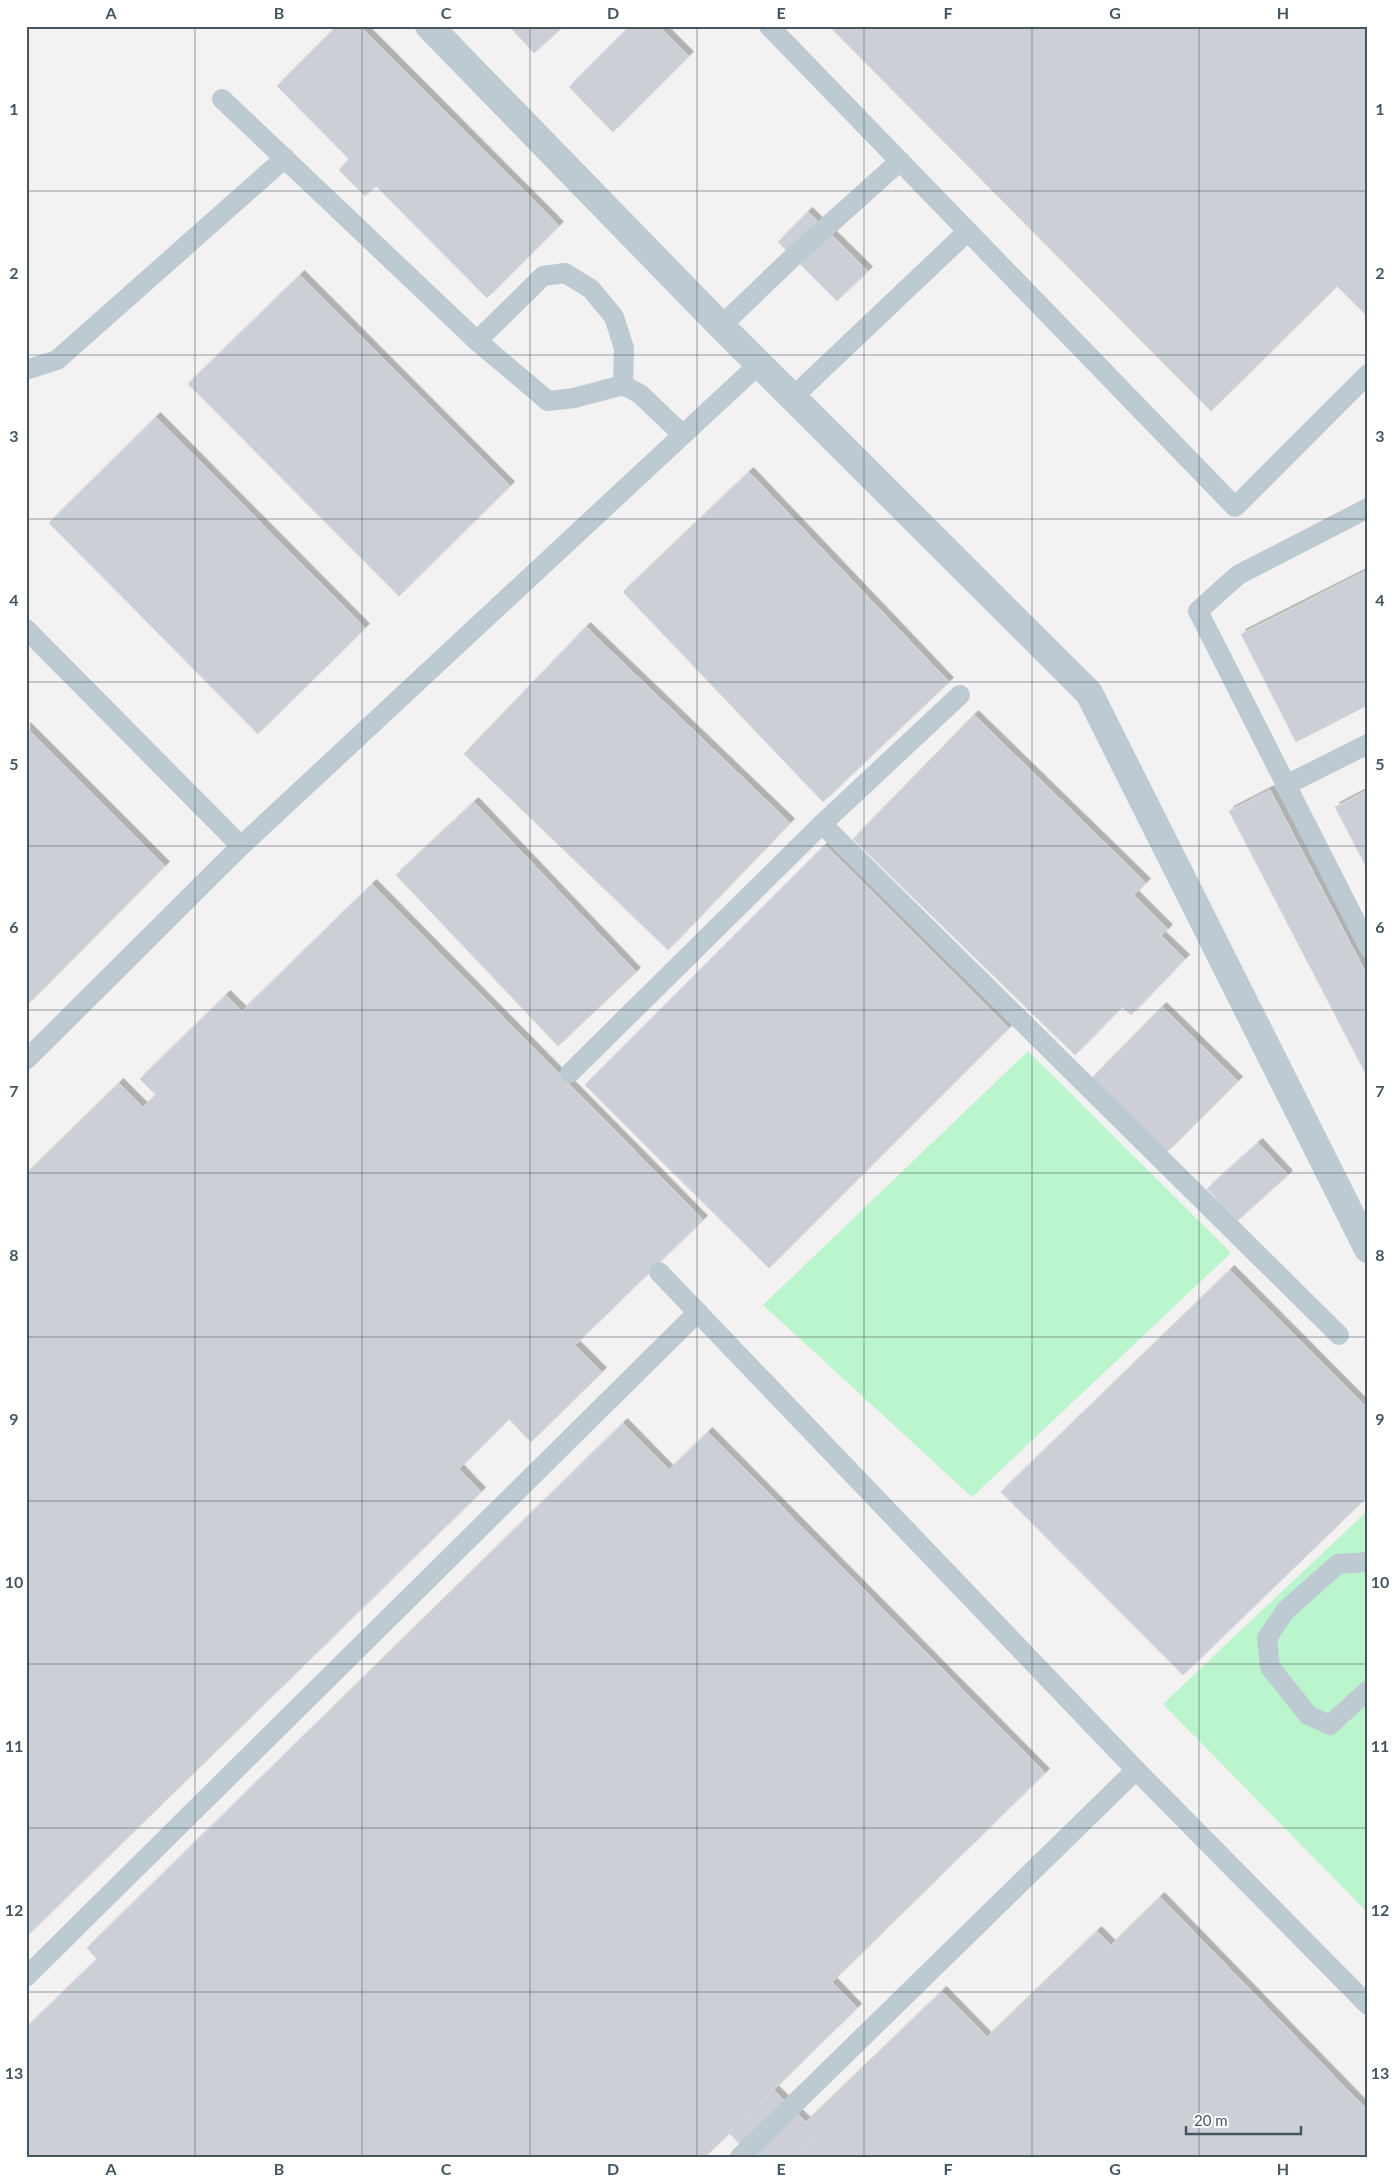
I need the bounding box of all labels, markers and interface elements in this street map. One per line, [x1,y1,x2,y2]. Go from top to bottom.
text: A [104,3,117,22]
text: B [274,3,284,22]
text: C [441,3,452,22]
text: D [607,3,619,22]
text: E [776,3,786,22]
text: F [943,3,953,22]
text: G [1109,3,1121,22]
text: H [1277,3,1289,22]
text: 1 [9,99,19,118]
text: 1 [1375,99,1385,118]
text: 2 [9,263,19,282]
text: 2 [1375,263,1385,282]
text: 3 [9,426,19,445]
text: 3 [1375,426,1385,445]
text: 4 [9,590,19,609]
text: 4 [1375,590,1385,609]
text: 5 [9,754,19,773]
text: 5 [1375,754,1385,773]
text: 6 [9,917,19,936]
text: 6 [1375,917,1385,936]
text: 7 [9,1081,19,1100]
text: 7 [1375,1081,1385,1100]
text: 8 [9,1245,19,1264]
text: 8 [1375,1245,1385,1264]
text: 9 [9,1409,19,1428]
text: 9 [1375,1409,1385,1428]
text: 10 [5,1572,23,1591]
text: 10 [1371,1572,1389,1591]
text: 11 [5,1736,23,1755]
text: 11 [1371,1736,1389,1755]
text: 12 [5,1900,23,1919]
text: 12 [1371,1900,1389,1919]
text: 13 [5,2063,23,2082]
text: 13 [1371,2063,1389,2082]
scale bar [1186,2103,1302,2135]
text: 20 m [1194,2111,1228,2129]
text: A [104,2159,117,2178]
text: B [274,2159,284,2178]
text: C [441,2159,452,2178]
text: D [607,2159,619,2178]
text: E [776,2159,786,2178]
text: F [943,2159,953,2178]
text: G [1109,2159,1121,2178]
text: H [1277,2159,1289,2178]

